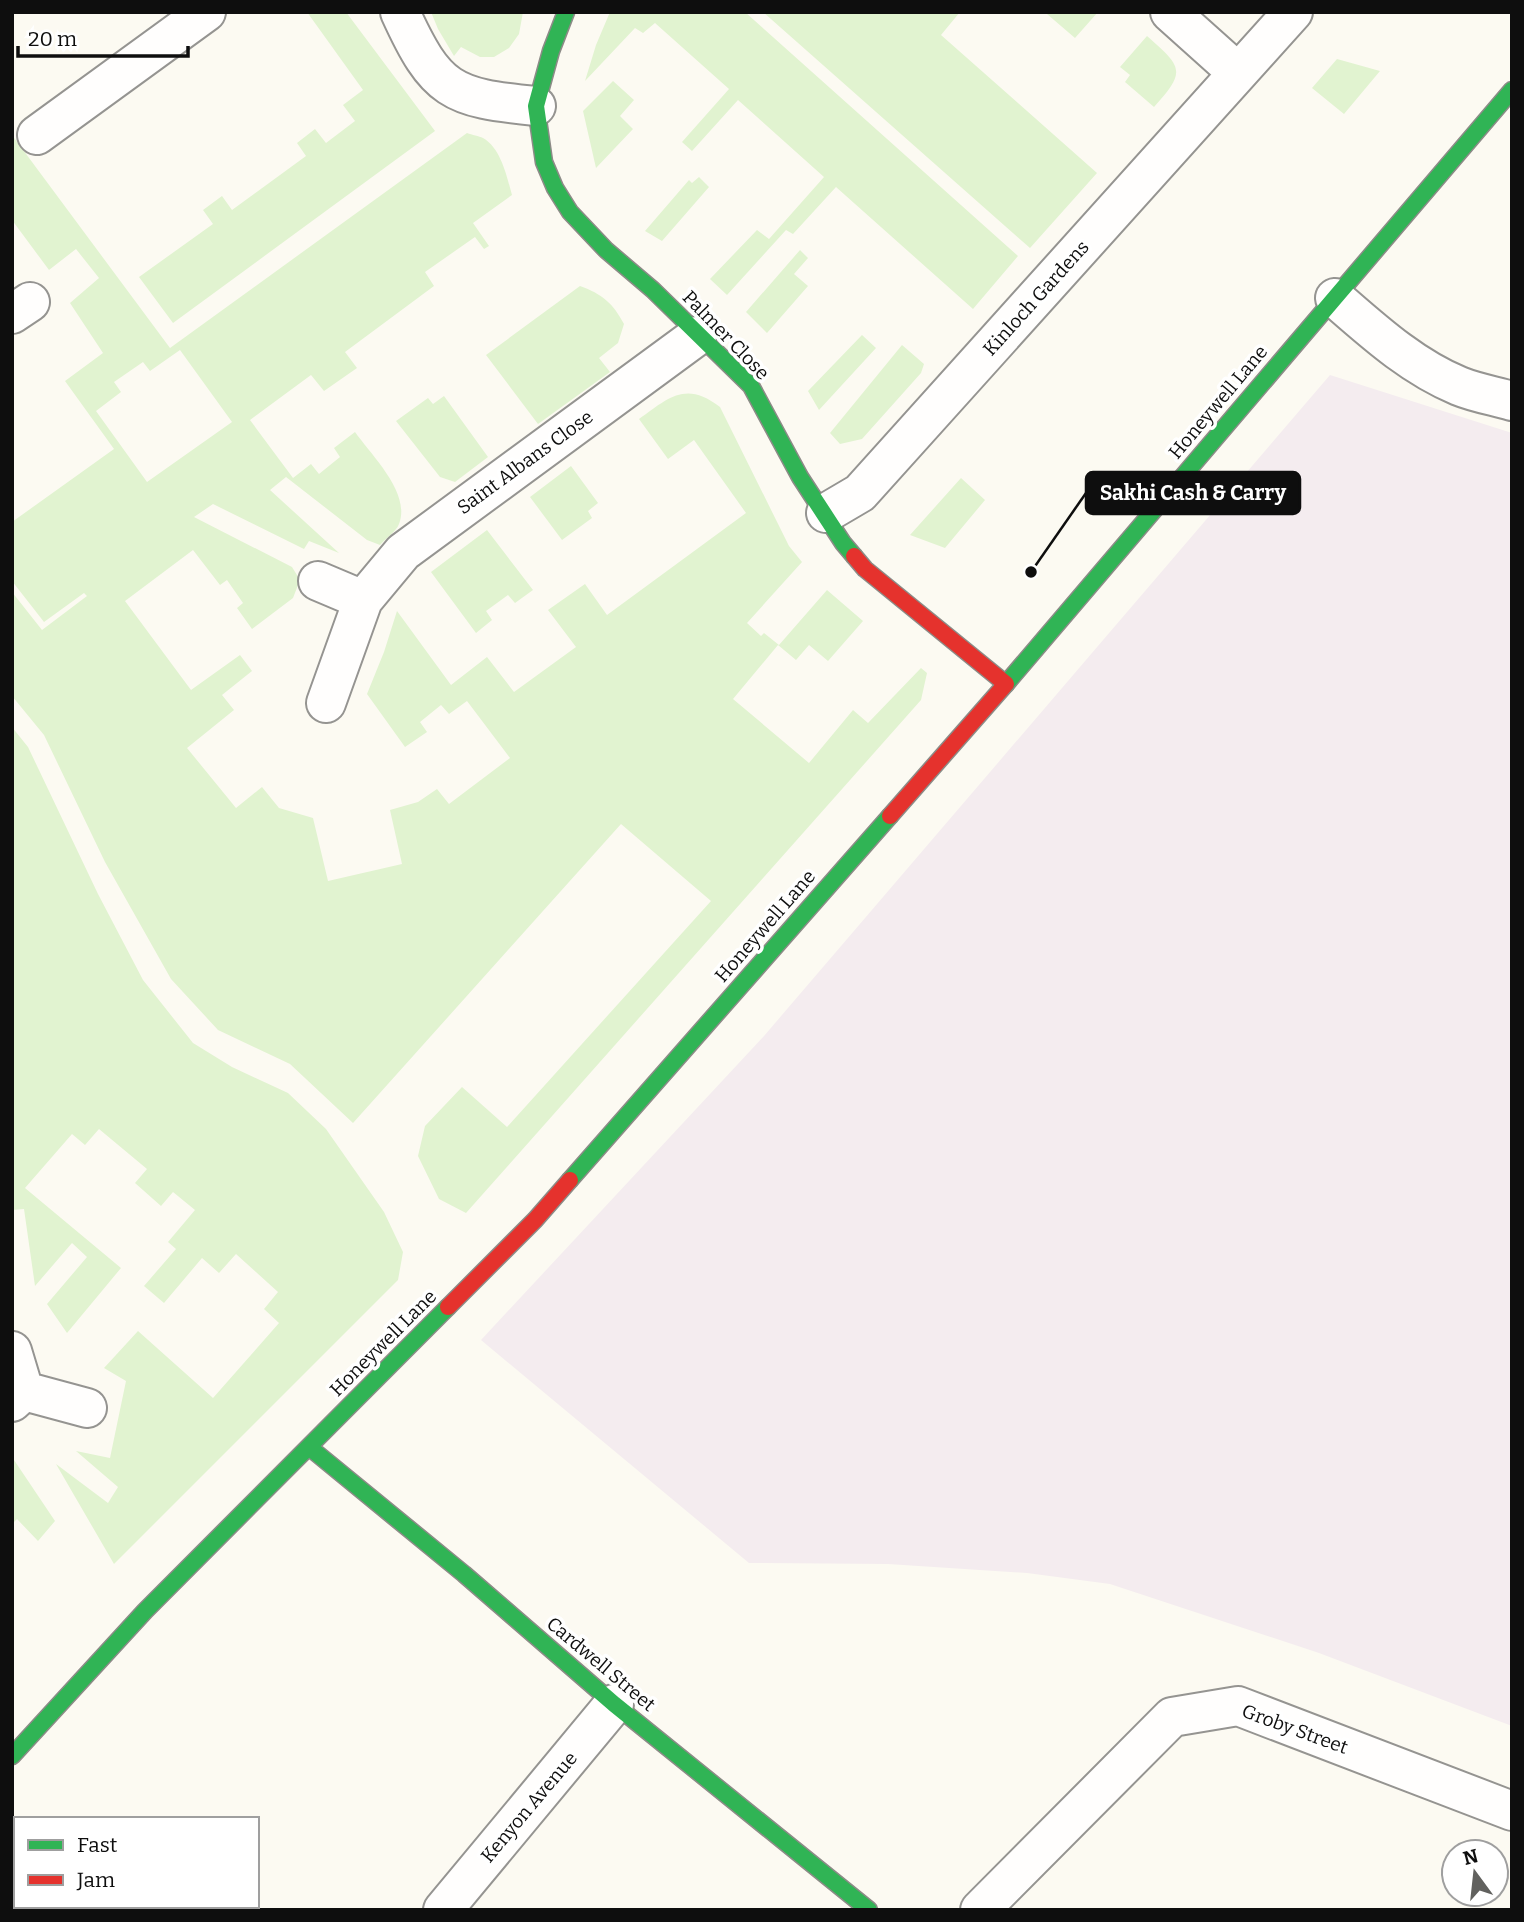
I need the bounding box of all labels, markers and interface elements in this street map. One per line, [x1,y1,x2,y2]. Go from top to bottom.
scale bar [18,14,187,58]
text: 20 m [28,26,77,52]
street label: Kinloch Gardens [978,236,1094,360]
street label: Palmer Close [678,286,774,384]
street label: Honeywell Lane [1164,341,1272,463]
street label: Saint Albans Close [453,405,597,519]
callout: Sakhi Cash & Carry [1086,472,1300,514]
text: Sakhi Cash & Carry [1100,480,1287,506]
street label: Honeywell Lane [710,865,820,987]
street label: Honeywell Lane [325,1285,441,1401]
street label: Cardwell Street [542,1612,660,1716]
street label: Groby Street [1239,1699,1351,1759]
street label: Kenyon Avenue [476,1747,582,1867]
legend [14,1817,259,1908]
text: Fast [77,1832,118,1858]
north arrow [1440,1838,1510,1908]
text: N [1461,1844,1481,1870]
text: Jam [76,1867,115,1893]

